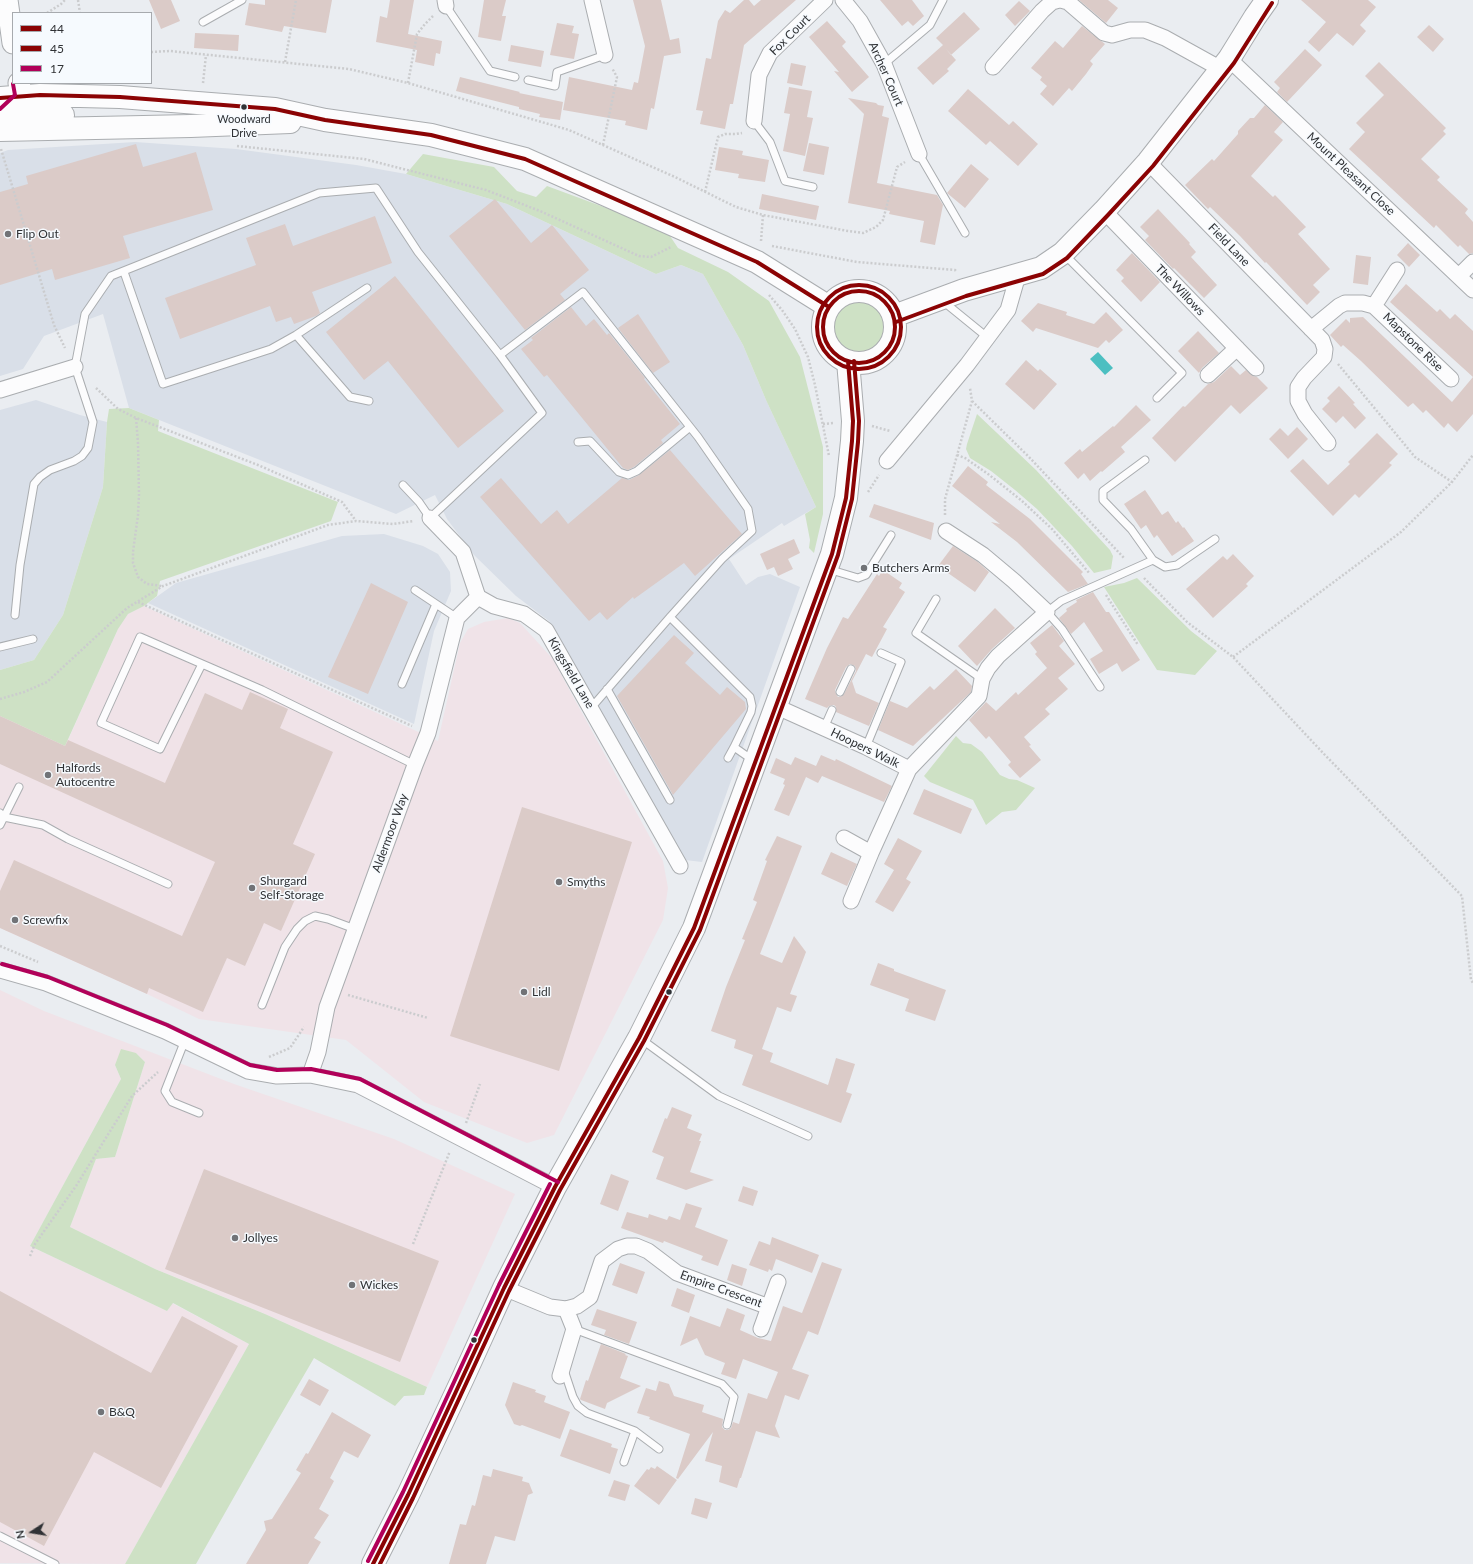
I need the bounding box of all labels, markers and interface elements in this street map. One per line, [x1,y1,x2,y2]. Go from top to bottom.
legend [12,12,152,84]
street label: Fox Court [767,12,813,58]
text: 44 [50,21,64,36]
street label: Archer Court [865,40,907,108]
text: 45 [50,41,64,56]
text: 17 [50,61,64,76]
marker: Woodward Drive [239,102,249,112]
place label: Woodward Drive [217,112,271,138]
street label: Mount Pleasant Close [1304,129,1398,219]
street label: Field Lane [1205,221,1253,269]
place label: Flip Out [16,227,59,241]
marker: Flip Out [3,229,13,239]
street label: The Willows [1152,262,1208,318]
street label: Mapstone Rise [1380,310,1446,374]
place label: Butchers Arms [872,561,949,575]
marker: Butchers Arms [859,563,869,573]
street label: Kingsfield Lane [545,635,597,711]
street label: Hoopers Walk [828,725,902,771]
place label: Halfords Autocentre [56,761,115,789]
marker: Halfords Autocentre [43,770,53,780]
street label: Aldermoor Way [369,792,411,874]
place label: Shurgard Self-Storage [260,874,324,902]
place label: Smyths [567,875,605,889]
marker: Smyths [554,877,564,887]
marker: Shurgard Self-Storage [247,883,257,893]
place label: Screwfix [23,913,68,927]
marker: Screwfix [10,915,20,925]
place label: Lidl [532,985,551,999]
marker: Lidl [519,987,529,997]
unlabelled marker [664,987,674,997]
place label: Jollyes [243,1231,278,1245]
marker: Jollyes [230,1233,240,1243]
street label: Empire Crescent [678,1267,764,1311]
place label: Wickes [360,1278,398,1292]
marker: Wickes [347,1280,357,1290]
unlabelled marker [469,1335,479,1345]
place label: B&Q [109,1405,135,1419]
marker: B&Q [96,1407,106,1417]
north arrow [12,1512,52,1552]
text: N [13,1529,27,1540]

